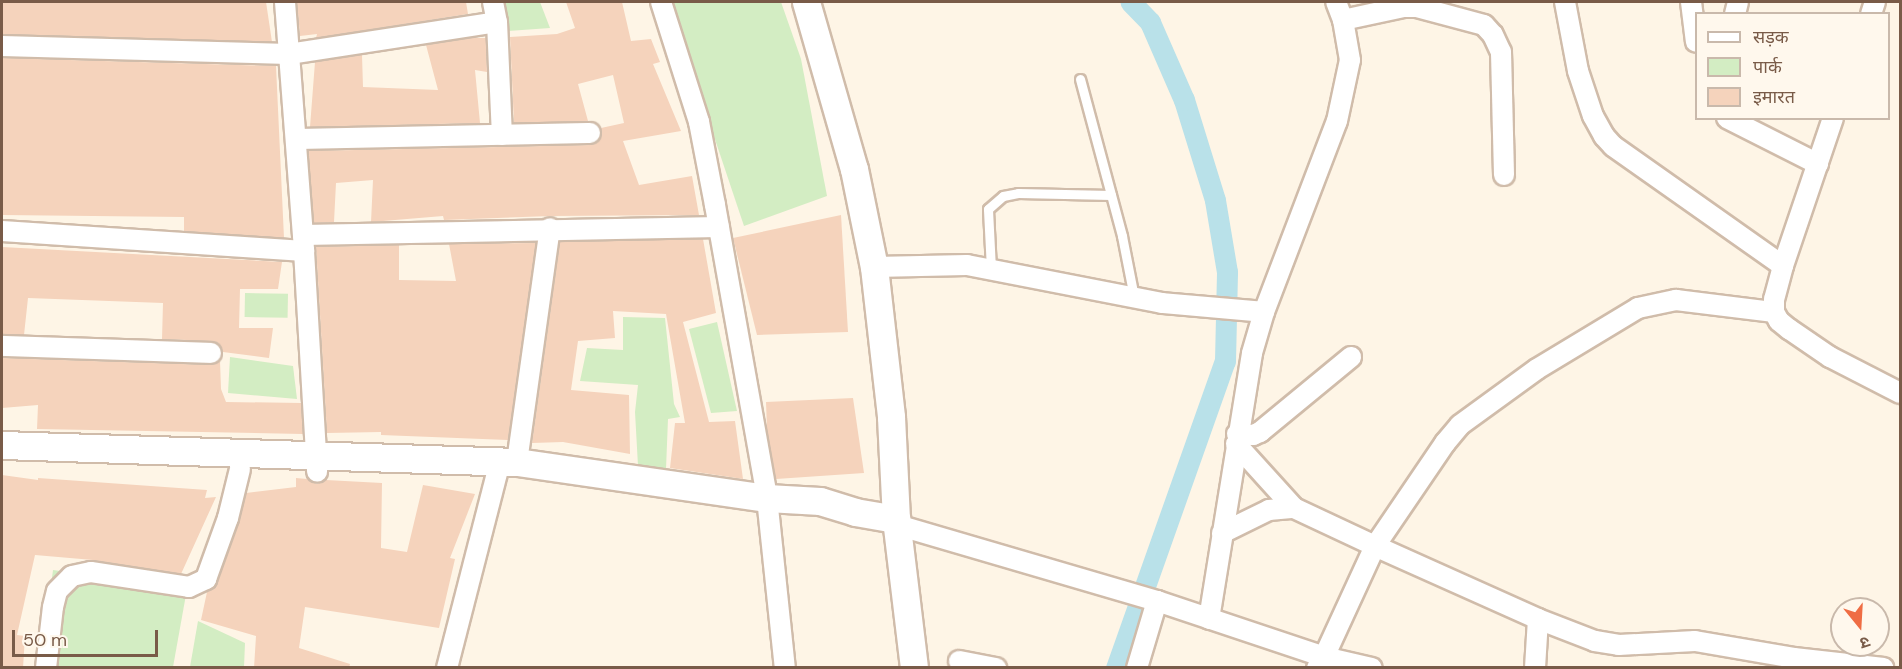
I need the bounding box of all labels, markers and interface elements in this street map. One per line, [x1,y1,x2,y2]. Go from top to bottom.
legend [1695,12,1890,120]
text: सड़क [1753,25,1789,49]
text: पार्क [1753,55,1782,79]
text: इमारत [1753,85,1795,109]
north arrow [1830,597,1890,657]
scale bar [15,618,160,656]
text: 50 m [23,628,67,652]
text: उ [1857,631,1873,654]

